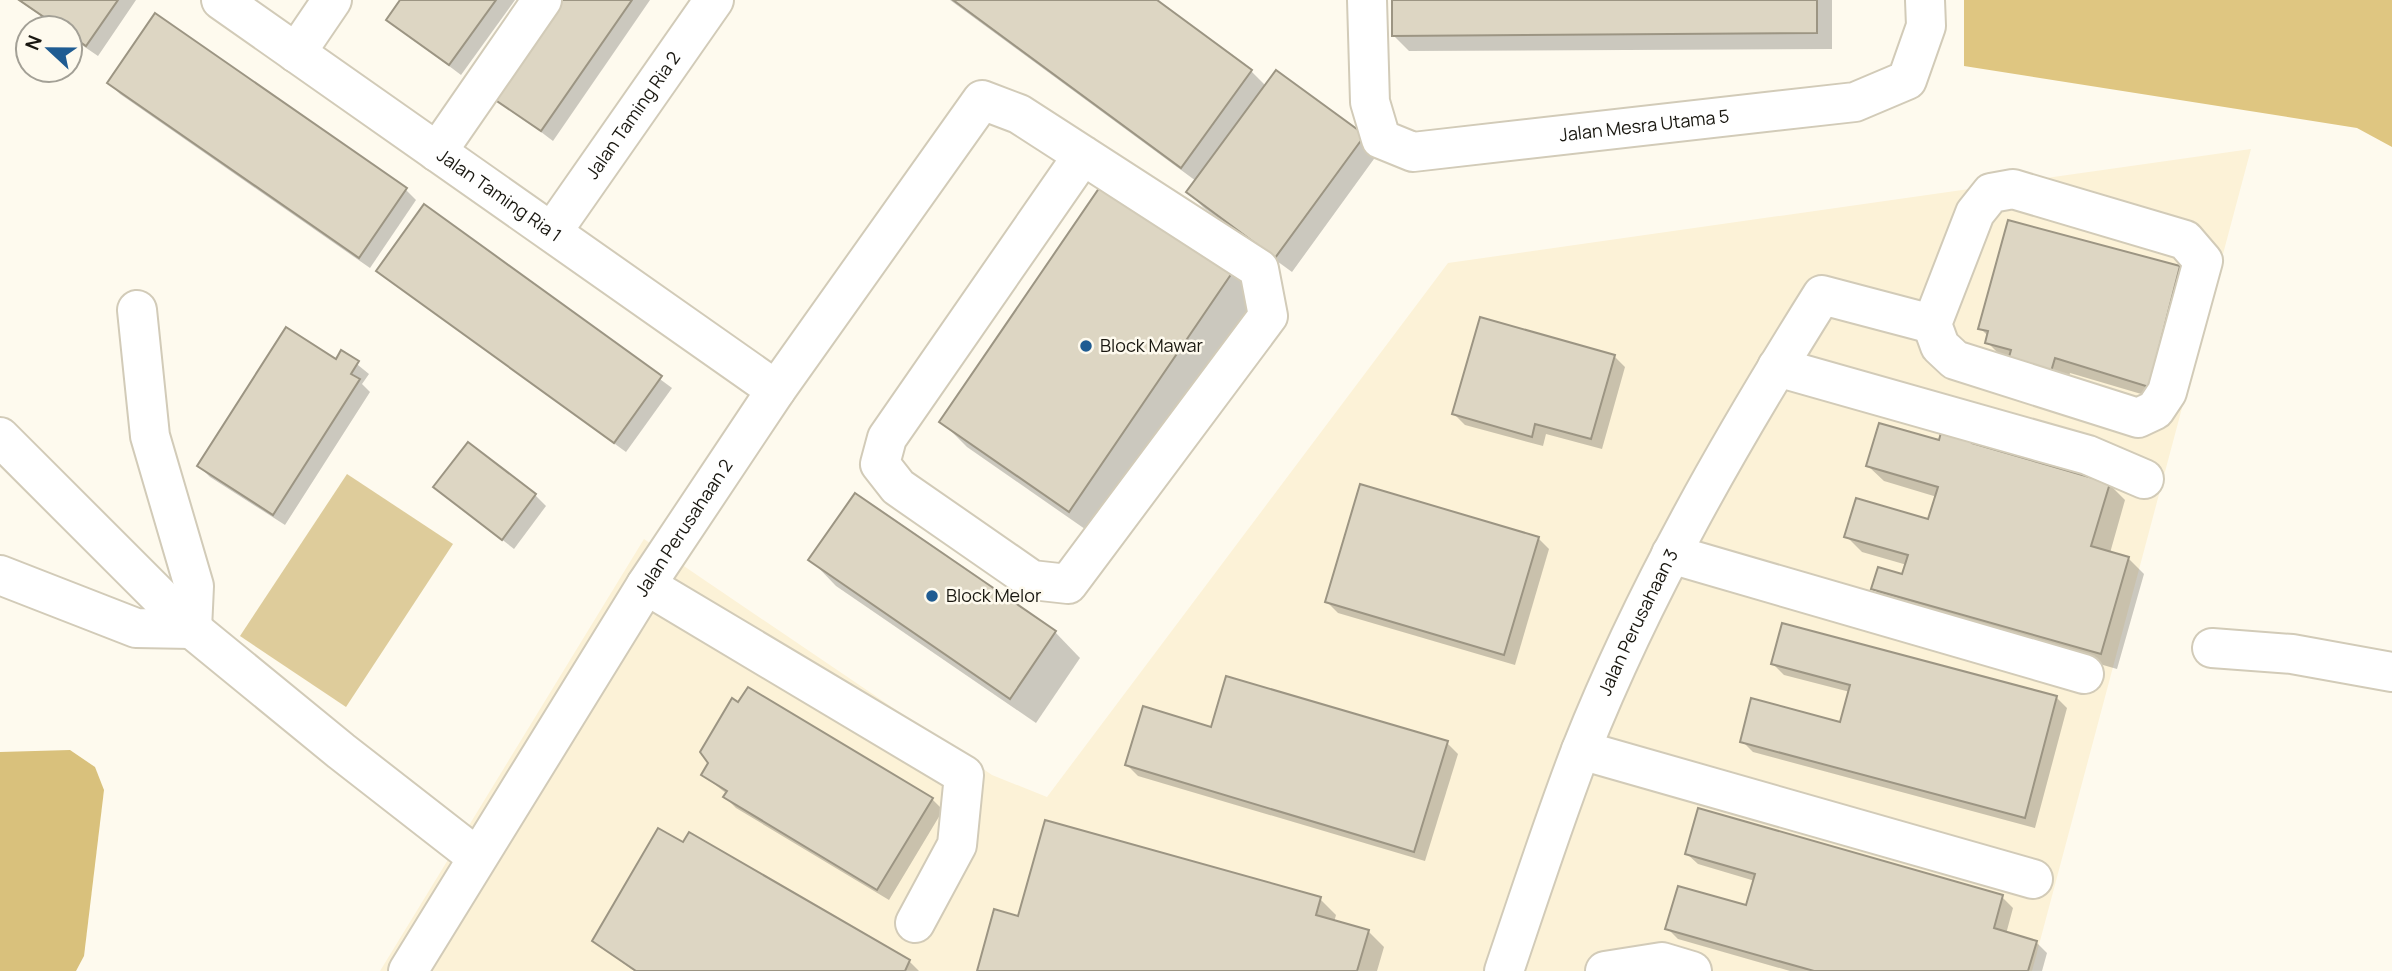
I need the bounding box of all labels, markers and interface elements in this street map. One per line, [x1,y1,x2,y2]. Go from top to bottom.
north arrow [14,14,84,84]
text: N [19,31,48,54]
street label: Jalan Taming Ria 2 [580,47,685,183]
street label: Jalan Mesra Utama 5 [1558,103,1730,146]
street label: Jalan Taming Ria 1 [433,143,567,247]
place label: Block Mawar [1100,333,1203,357]
marker: Block Mawar [1078,338,1094,354]
street label: Jalan Perusahaan 2 [629,454,738,601]
street label: Jalan Perusahaan 3 [1592,545,1683,699]
place label: Block Melor [946,583,1042,607]
marker: Block Melor [924,588,940,604]

